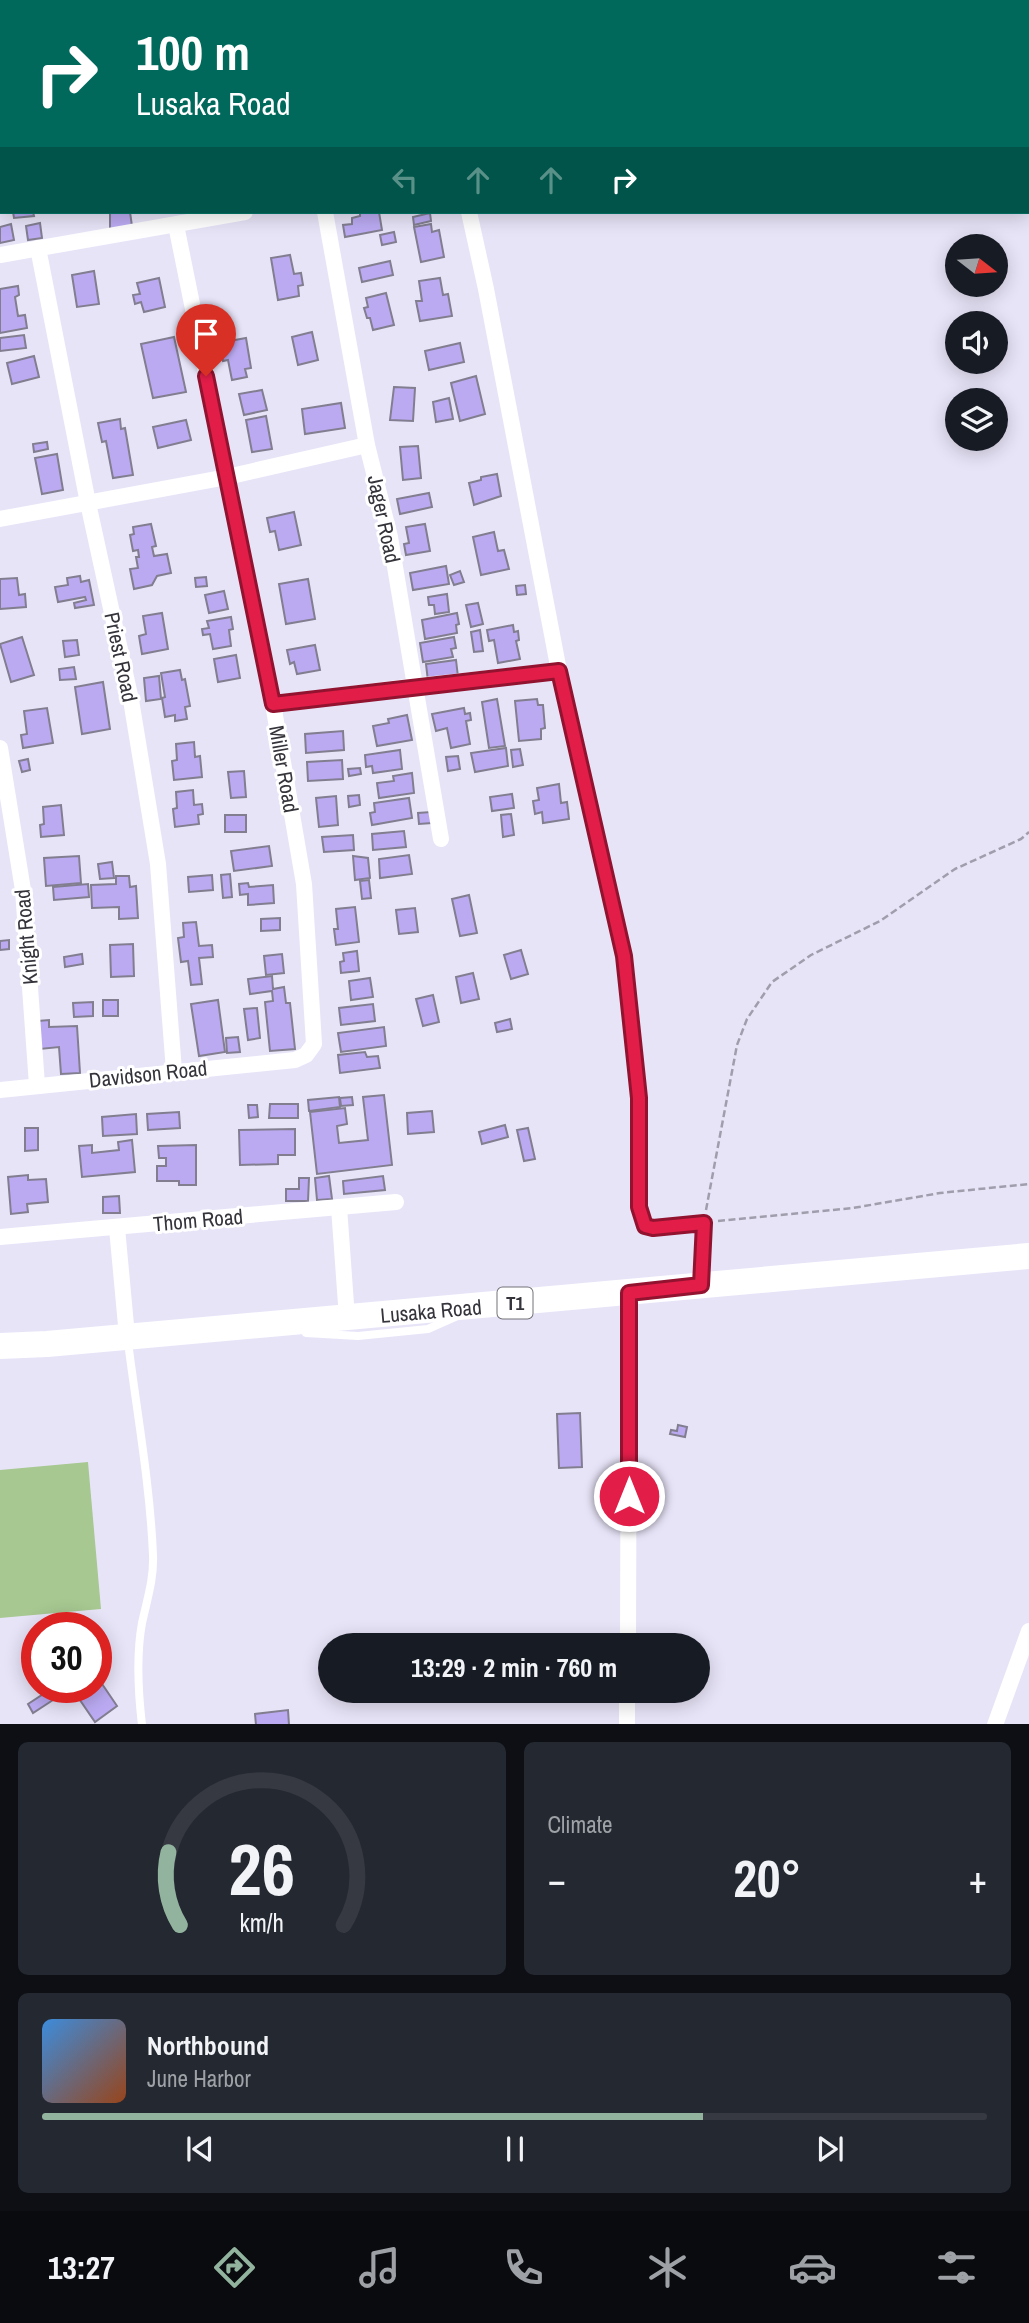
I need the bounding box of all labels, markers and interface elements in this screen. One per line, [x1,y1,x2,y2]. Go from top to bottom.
text: 100 m [136,19,250,85]
icon: right [21,28,112,119]
text: Lusaka Road [136,82,291,125]
icon: left [386,161,424,199]
icon: ahead [459,161,497,199]
icon: ahead [532,161,570,199]
icon: right [605,161,643,199]
north arrow [945,234,1008,298]
map controls [945,234,1008,451]
pin [176,304,236,376]
button: sound [945,311,1008,374]
icon: arrive [187,315,225,353]
button: layers [945,388,1008,451]
street label: Jager Road [361,472,407,566]
street label: Priest Road [97,610,145,704]
street label: Miller Road [262,723,306,815]
street label: Knight Road [7,888,45,986]
street label: Davidson Road [87,1053,209,1095]
street label: Thom Road [152,1202,244,1238]
road number: T1 [498,1288,532,1318]
street label: Lusaka Road [379,1292,483,1330]
position arrow [592,1459,666,1533]
speed limit sign: 30 [21,1612,112,1703]
text: 13:29 · 2 min · 760 m [411,1650,617,1685]
text: Climate [548,1809,612,1840]
text: 26 [229,1820,295,1918]
text: 20° [733,1843,801,1913]
text: − [548,1854,566,1905]
text: + [969,1854,987,1905]
text: km/h [240,1905,284,1939]
text: Northbound [147,2028,269,2063]
text: June Harbor [147,2063,251,2094]
icon: previous [181,2130,219,2168]
icon: pause [496,2130,534,2168]
icon: next [811,2130,849,2168]
icon: directions [210,2243,259,2292]
icon: music [355,2243,404,2292]
icon: phone [499,2243,548,2292]
icon: climate [643,2243,692,2292]
icon: car [788,2243,837,2292]
icon: filters [932,2243,981,2292]
text: 13:27 [48,2246,115,2289]

